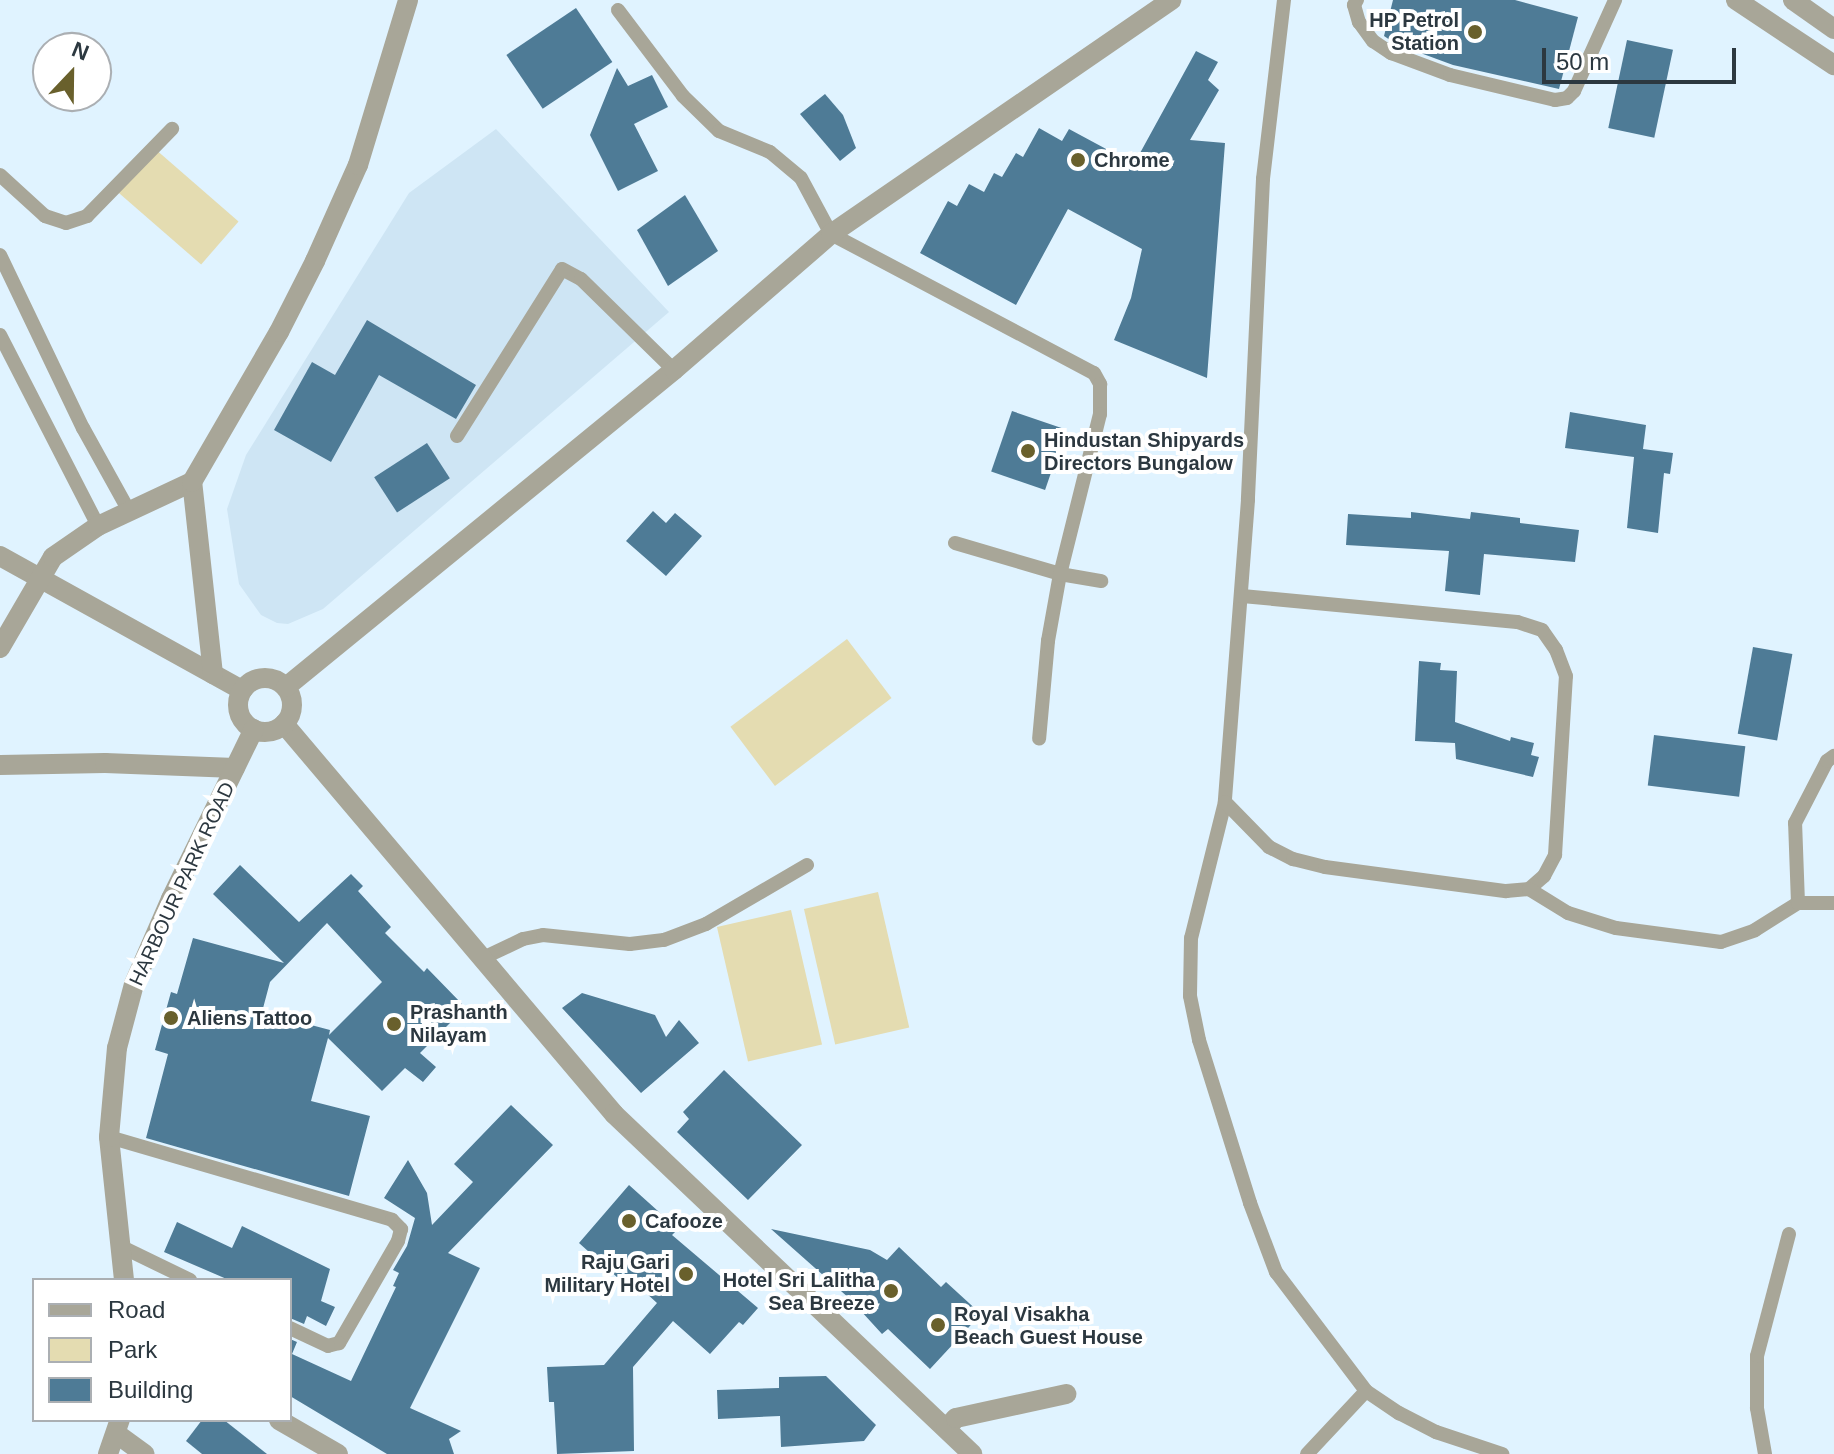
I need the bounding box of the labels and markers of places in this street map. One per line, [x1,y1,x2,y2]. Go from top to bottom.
place label: HP Petrol Station [1369,8,1459,55]
marker: HP Petrol Station [1466,23,1484,41]
place label: Chrome [1094,148,1170,172]
marker: Chrome [1069,151,1087,169]
place label: Hindustan Shipyards Directors Bungalow [1044,428,1244,475]
marker: Hindustan Shipyards Directors Bungalow [1019,442,1037,460]
place label: Prashanth Nilayam [410,1000,508,1047]
place label: Aliens Tattoo [187,1006,312,1030]
marker: Aliens Tattoo [162,1009,180,1027]
marker: Prashanth Nilayam [385,1015,403,1033]
place label: Cafooze [645,1209,723,1233]
marker: Cafooze [620,1212,638,1230]
place label: Raju Gari Military Hotel [544,1250,670,1297]
marker: Raju Gari Military Hotel [677,1265,695,1283]
place label: Hotel Sri Lalitha Sea Breeze [723,1268,875,1315]
marker: Hotel Sri Lalitha Sea Breeze [882,1282,900,1300]
place label: Royal Visakha Beach Guest House [954,1302,1143,1349]
marker: Royal Visakha Beach Guest House [929,1316,947,1334]

